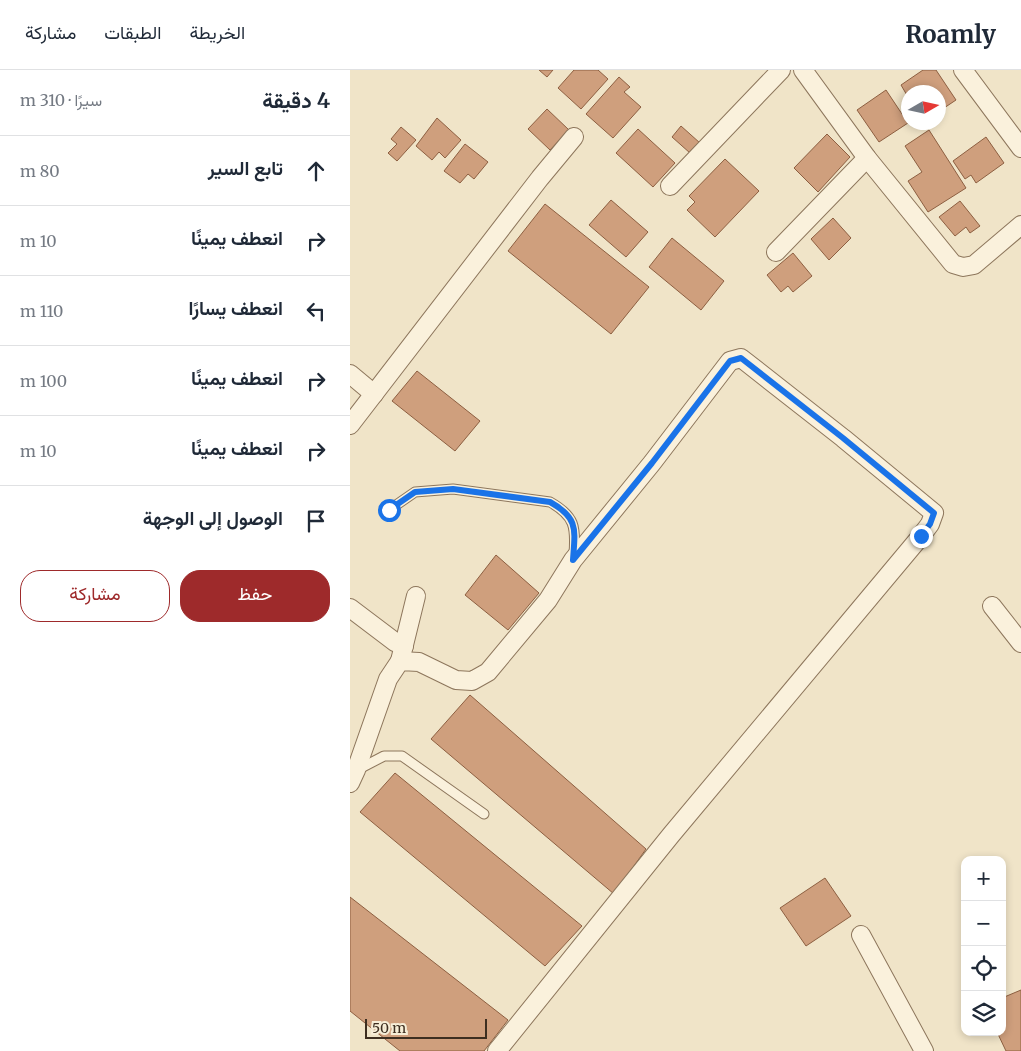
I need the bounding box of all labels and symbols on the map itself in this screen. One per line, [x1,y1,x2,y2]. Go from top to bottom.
north arrow [901,85,946,130]
route start [378,499,401,522]
route end [910,525,933,548]
scale bar [365,1016,488,1039]

